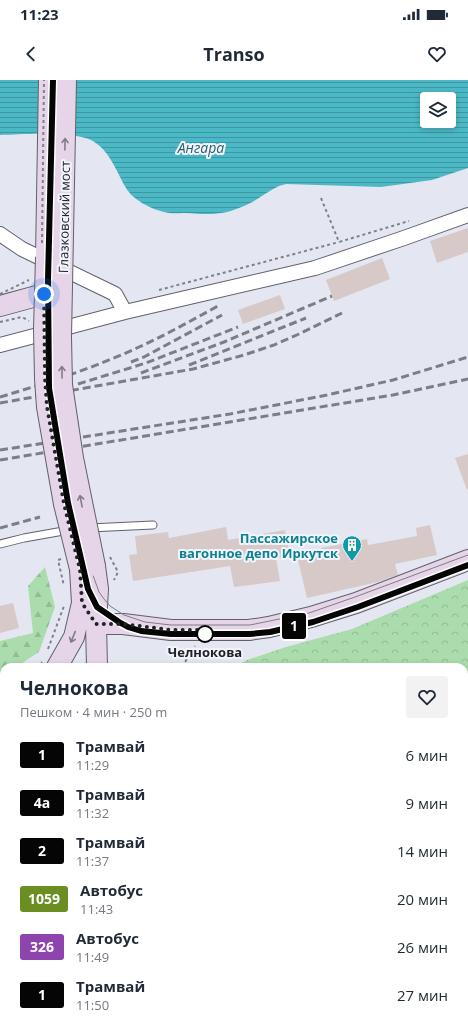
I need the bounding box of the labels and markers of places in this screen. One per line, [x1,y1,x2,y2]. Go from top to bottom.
place label: Пассажирское вагонное депо Иркутск [179,529,339,562]
building icon: Пассажирское вагонное депо Иркутск [341,534,363,562]
marker: Челнокова [196,625,214,643]
place label: Челнокова [168,643,242,661]

